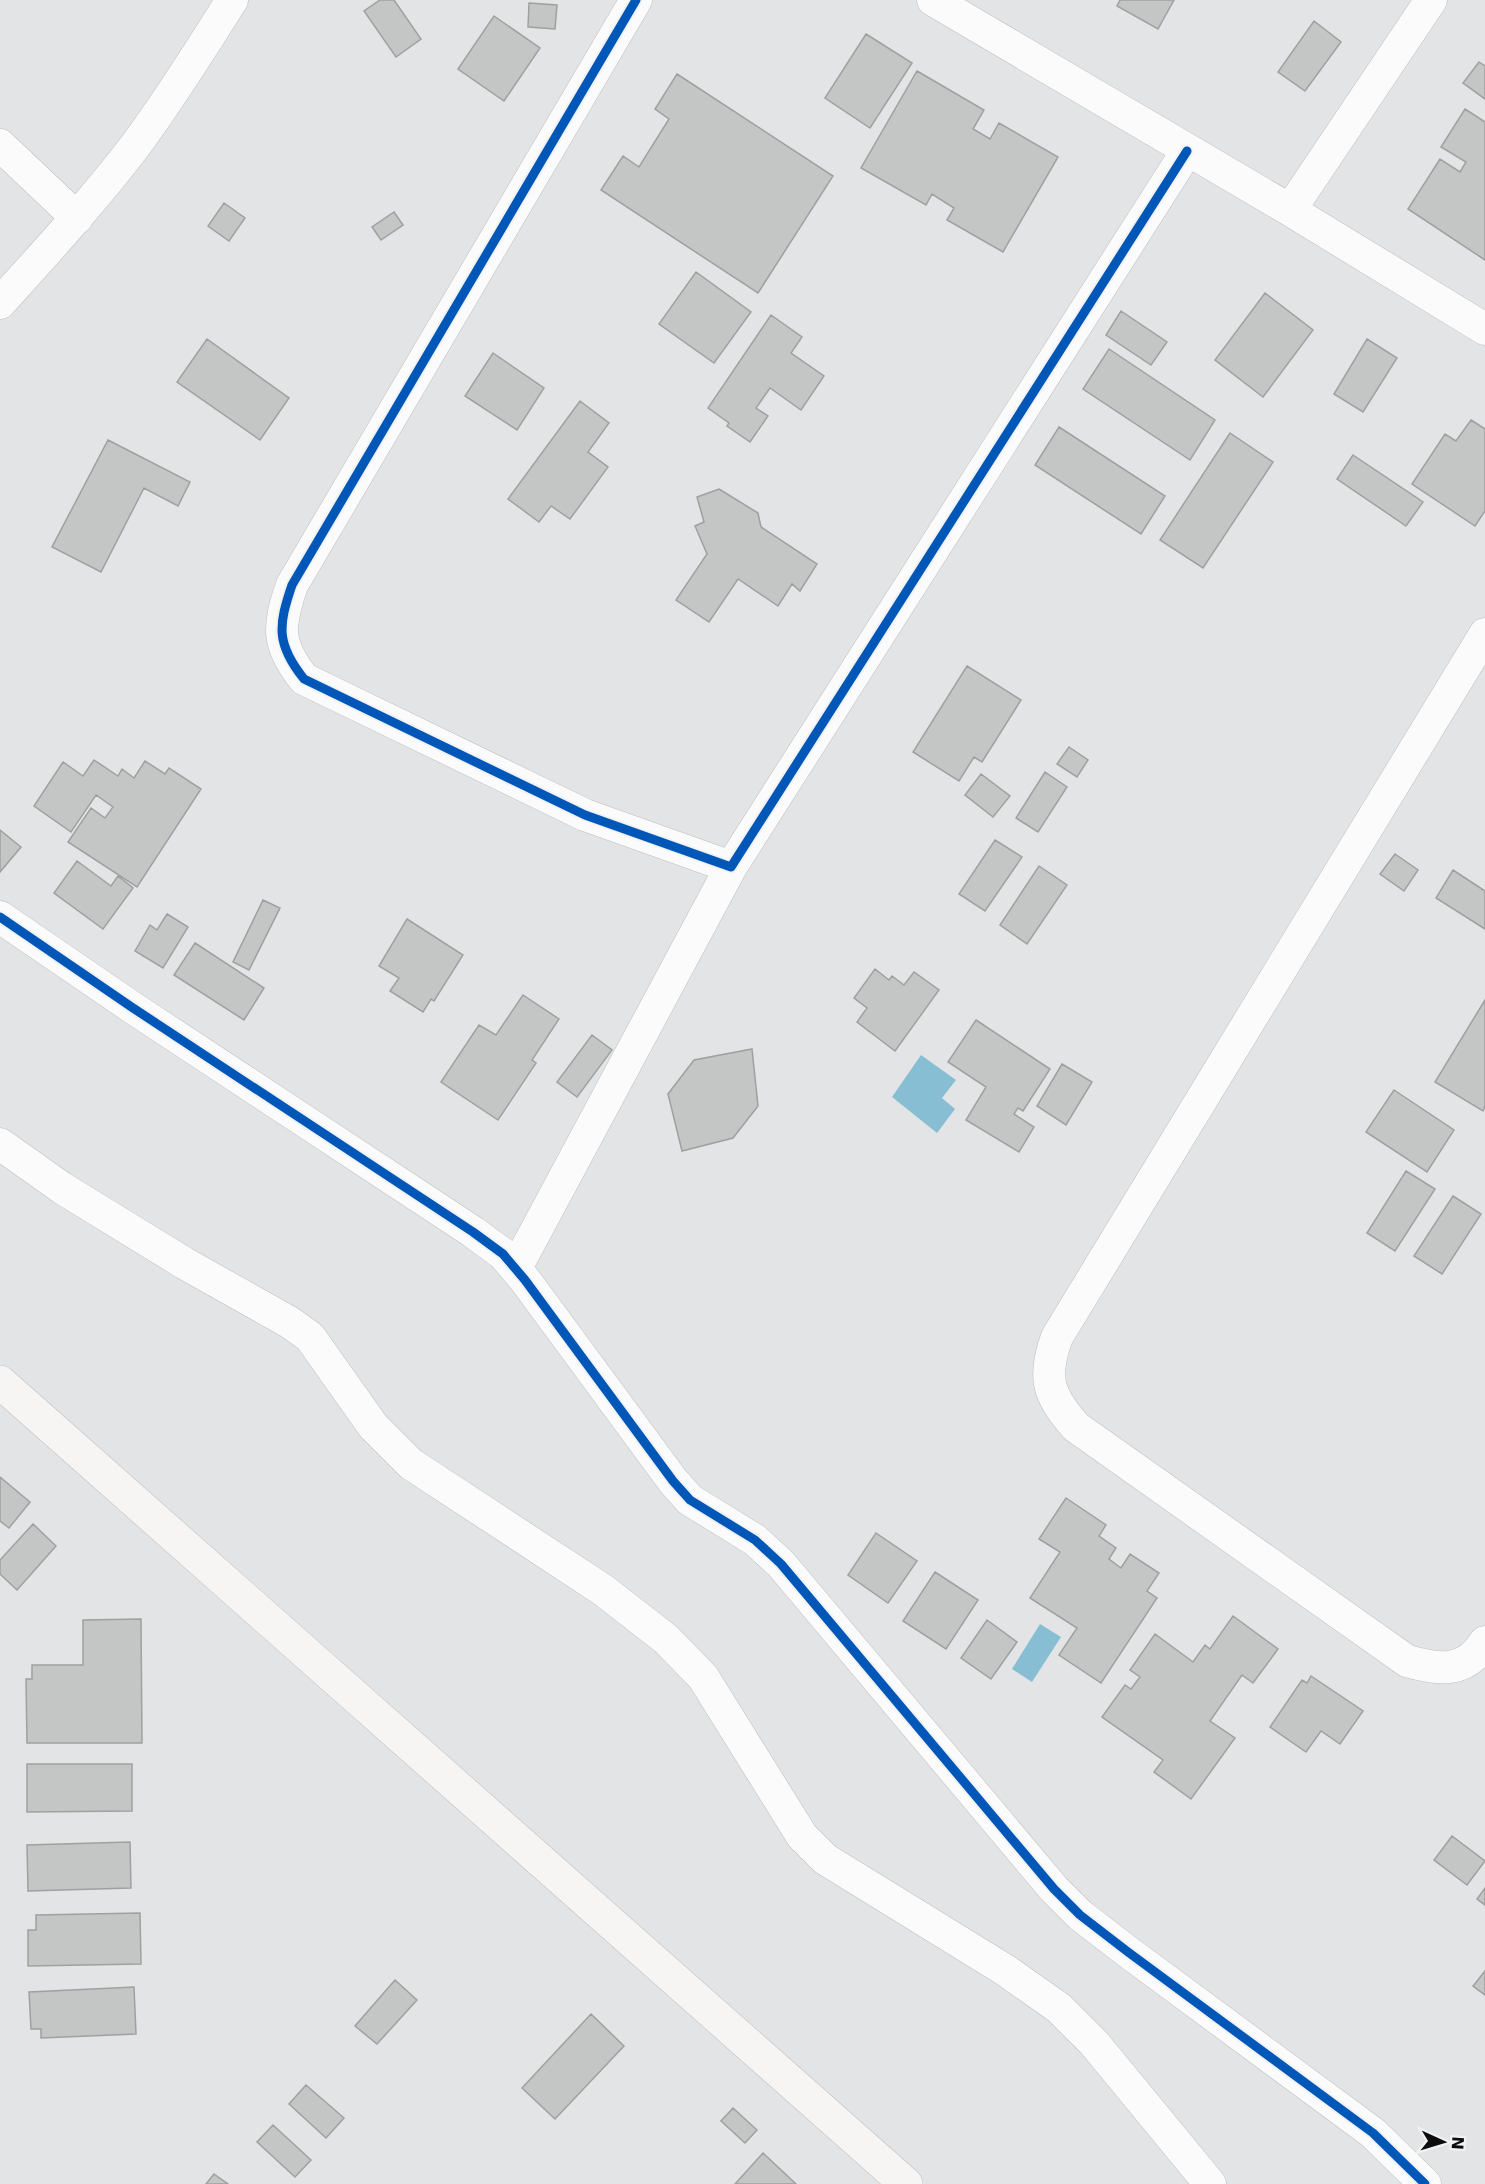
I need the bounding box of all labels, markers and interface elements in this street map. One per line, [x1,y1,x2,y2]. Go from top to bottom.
north arrow [1413,2112,1473,2172]
text: N [1448,2136,1467,2150]

